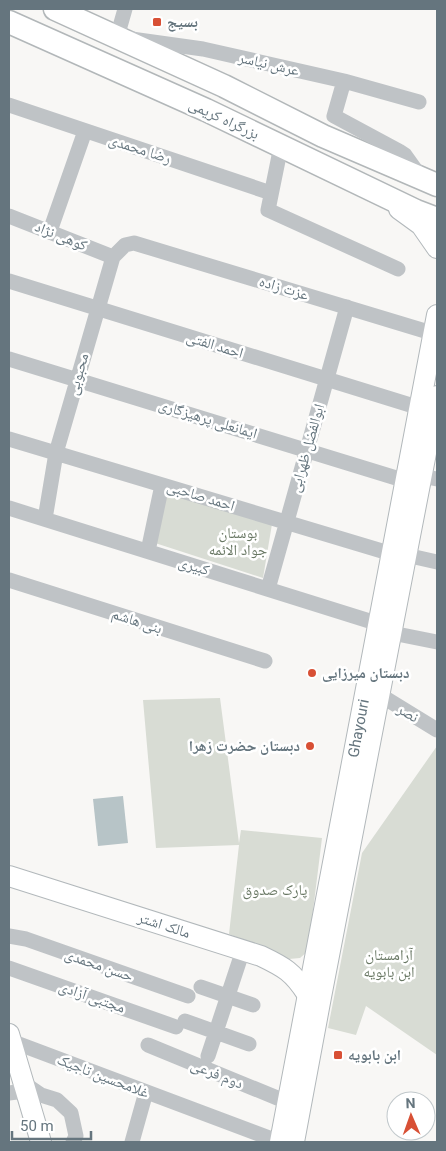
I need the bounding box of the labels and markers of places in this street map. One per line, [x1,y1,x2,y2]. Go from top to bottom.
place label: بسیج [167,13,198,32]
marker: بسیج [151,16,163,28]
place label: دبستان میرزایی [322,664,409,682]
marker: دبستان میرزایی [306,667,318,679]
place label: دبستان حضرت زهرا [189,737,300,755]
marker: دبستان حضرت زهرا [304,740,316,752]
place label: ابن بابویه [348,1046,401,1064]
marker: ابن بابویه [332,1049,344,1061]

